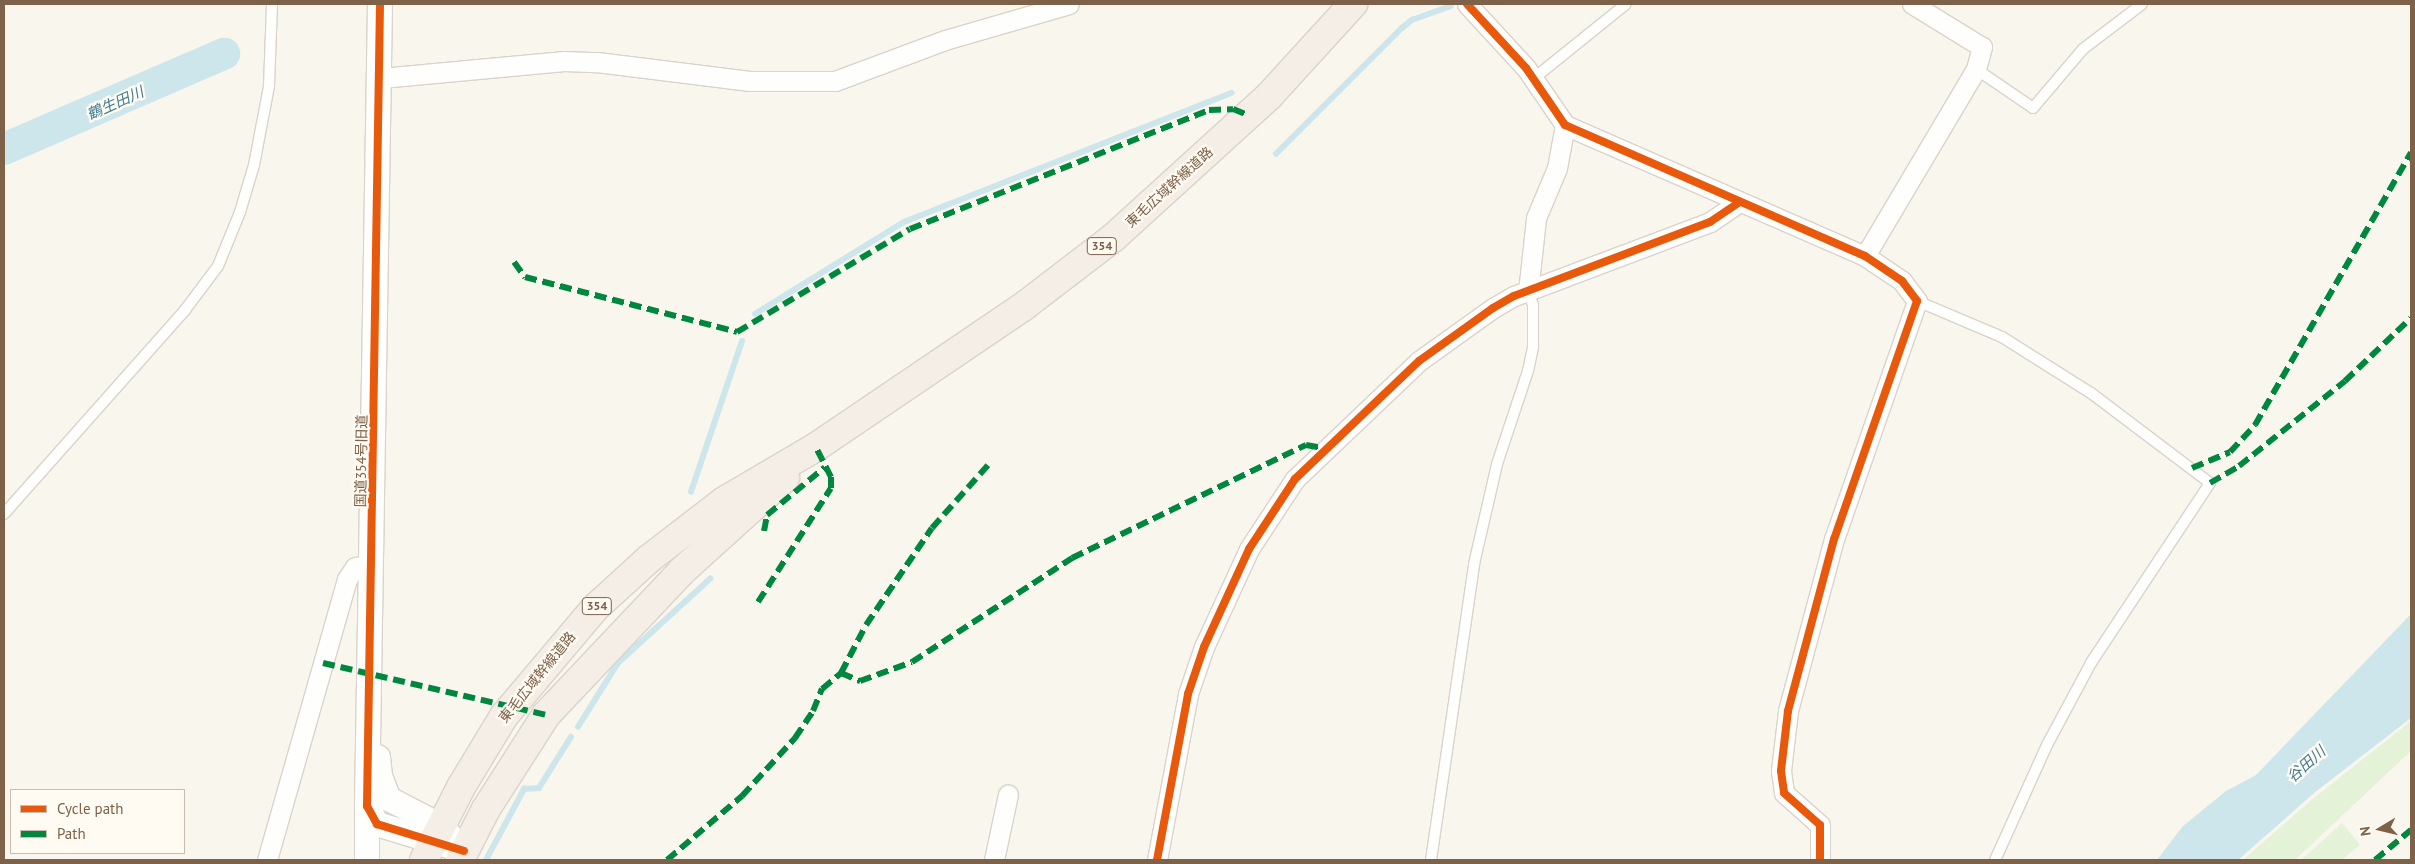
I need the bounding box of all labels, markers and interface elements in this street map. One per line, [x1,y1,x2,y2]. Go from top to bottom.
water label: 鶴生田川 [84,83,146,123]
street label: 東毛広域幹線道路 [1122,143,1216,231]
road number: 354 [1086,237,1118,256]
street label: 国道354号旧道 [352,414,370,508]
road number: 354 [581,596,613,616]
street label: 東毛広域幹線道路 [495,628,579,726]
water label: 谷田川 [2283,742,2329,786]
legend [10,789,185,854]
text: Cycle path [57,799,123,818]
north arrow [2355,804,2405,854]
text: Path [57,824,86,843]
text: N [2356,825,2375,837]

